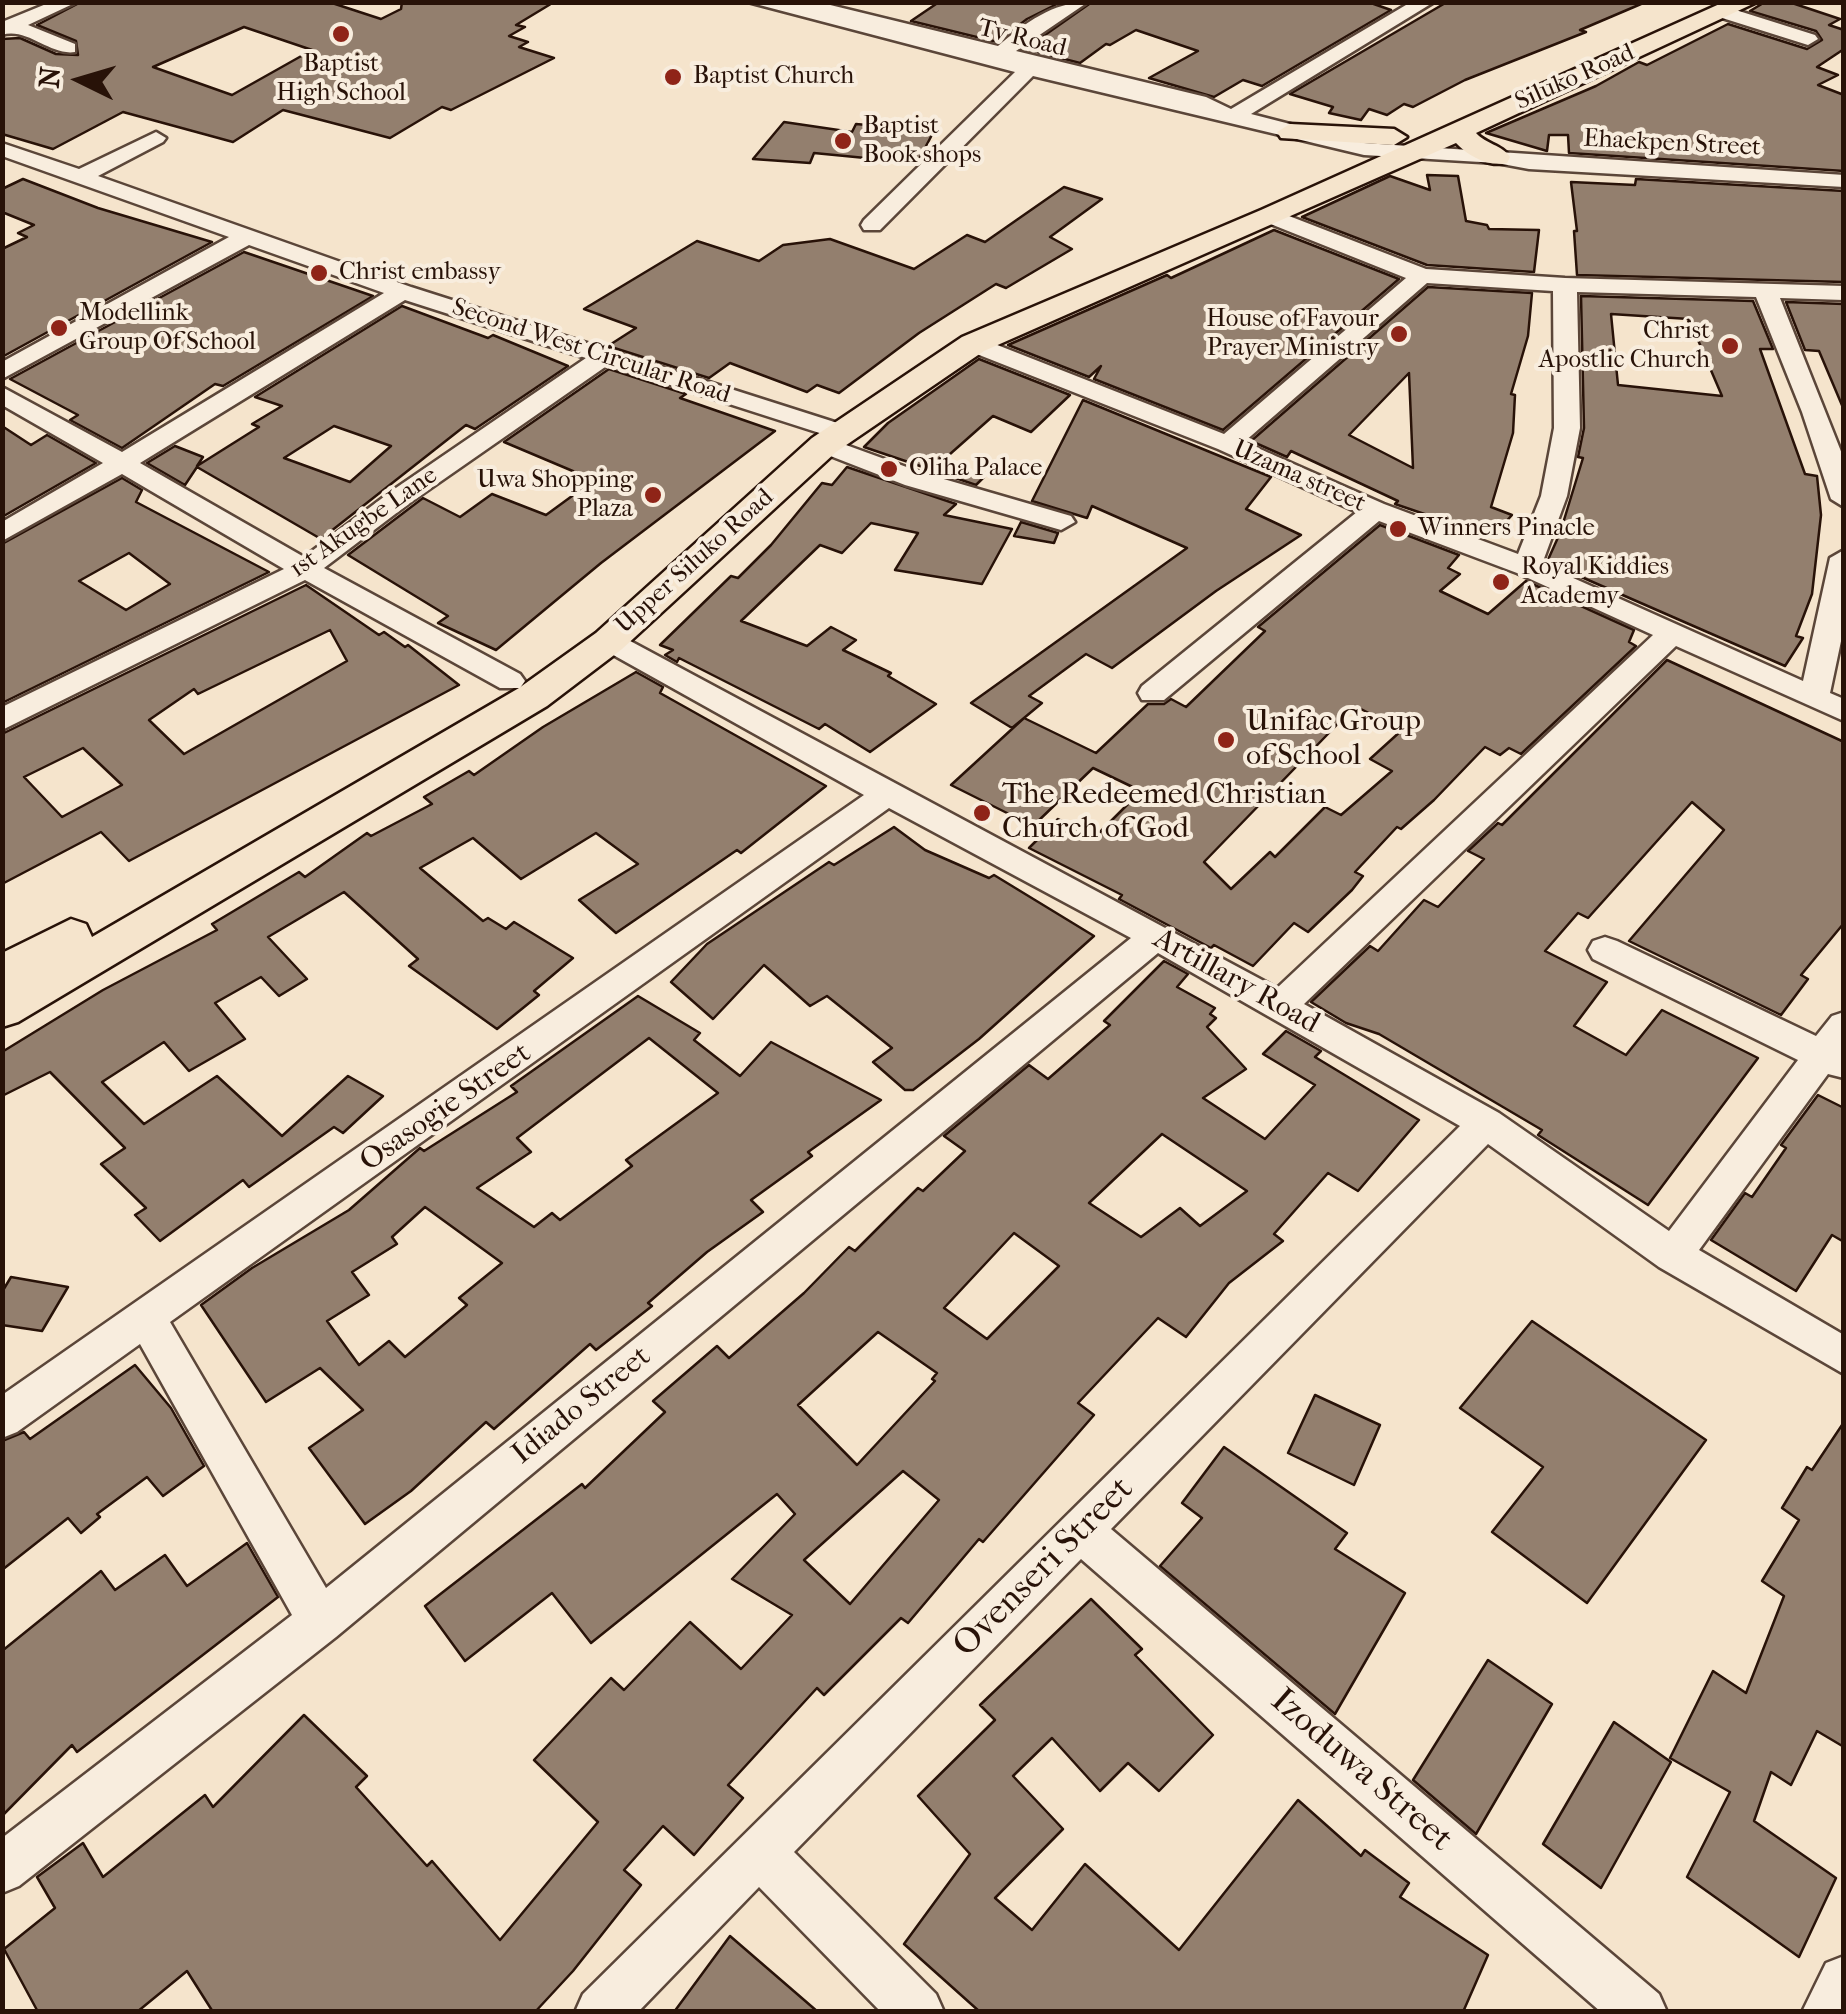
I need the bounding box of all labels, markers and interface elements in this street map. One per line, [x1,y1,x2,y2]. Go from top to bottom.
street label: Tv Road [975,14,1069,64]
marker: Baptist High School [330,23,352,45]
north arrow [30,30,130,130]
street label: Siluko Road [1511,38,1639,118]
place label: Baptist High School [276,50,406,109]
place label: Baptist Church [693,62,854,92]
text: N [32,65,67,89]
marker: Baptist Church [662,66,684,88]
place label: Baptist Book shops [863,112,981,171]
street label: Ehaekpen Street [1582,124,1762,164]
marker: Baptist Book shops [832,130,854,152]
place label: Christ embassy [339,258,501,288]
marker: Christ embassy [308,262,330,284]
street label: Second West Circular Road [448,293,734,411]
place label: Modellink Group Of School [79,299,256,358]
place label: House of Favour Prayer Ministry [1206,305,1379,364]
marker: Modellink Group Of School [48,317,70,339]
place label: Christ Apostlic Church [1539,317,1710,376]
marker: House of Favour Prayer Ministry [1388,323,1410,345]
marker: Christ Apostlic Church [1719,335,1741,357]
street label: Uzama street [1228,434,1370,520]
place label: Oliha Palace [909,454,1042,484]
marker: Oliha Palace [878,458,900,480]
street label: 1st Akugbe Lane [284,461,444,585]
place label: Uwa Shopping Plaza [477,466,633,525]
street label: Upper Siluko Road [610,483,780,641]
marker: Uwa Shopping Plaza [642,484,664,506]
place label: Winners Pinacle [1418,514,1595,544]
marker: Winners Pinacle [1387,518,1409,540]
place label: Royal Kiddies Academy [1521,553,1669,612]
marker: Royal Kiddies Academy [1490,571,1512,593]
place label: Unifac Group of School [1246,705,1421,776]
marker: Unifac Group of School [1215,729,1237,751]
place label: The Redeemed Christian Church of God [1002,778,1326,848]
marker: The Redeemed Christian Church of God [971,802,993,824]
street label: Artillary Road [1147,922,1325,1042]
street label: Osasogie Street [354,1036,538,1180]
street label: Idiado Street [506,1339,658,1473]
street label: Ovenseri Street [945,1469,1143,1667]
street label: Izoduwa Street [1262,1681,1460,1861]

